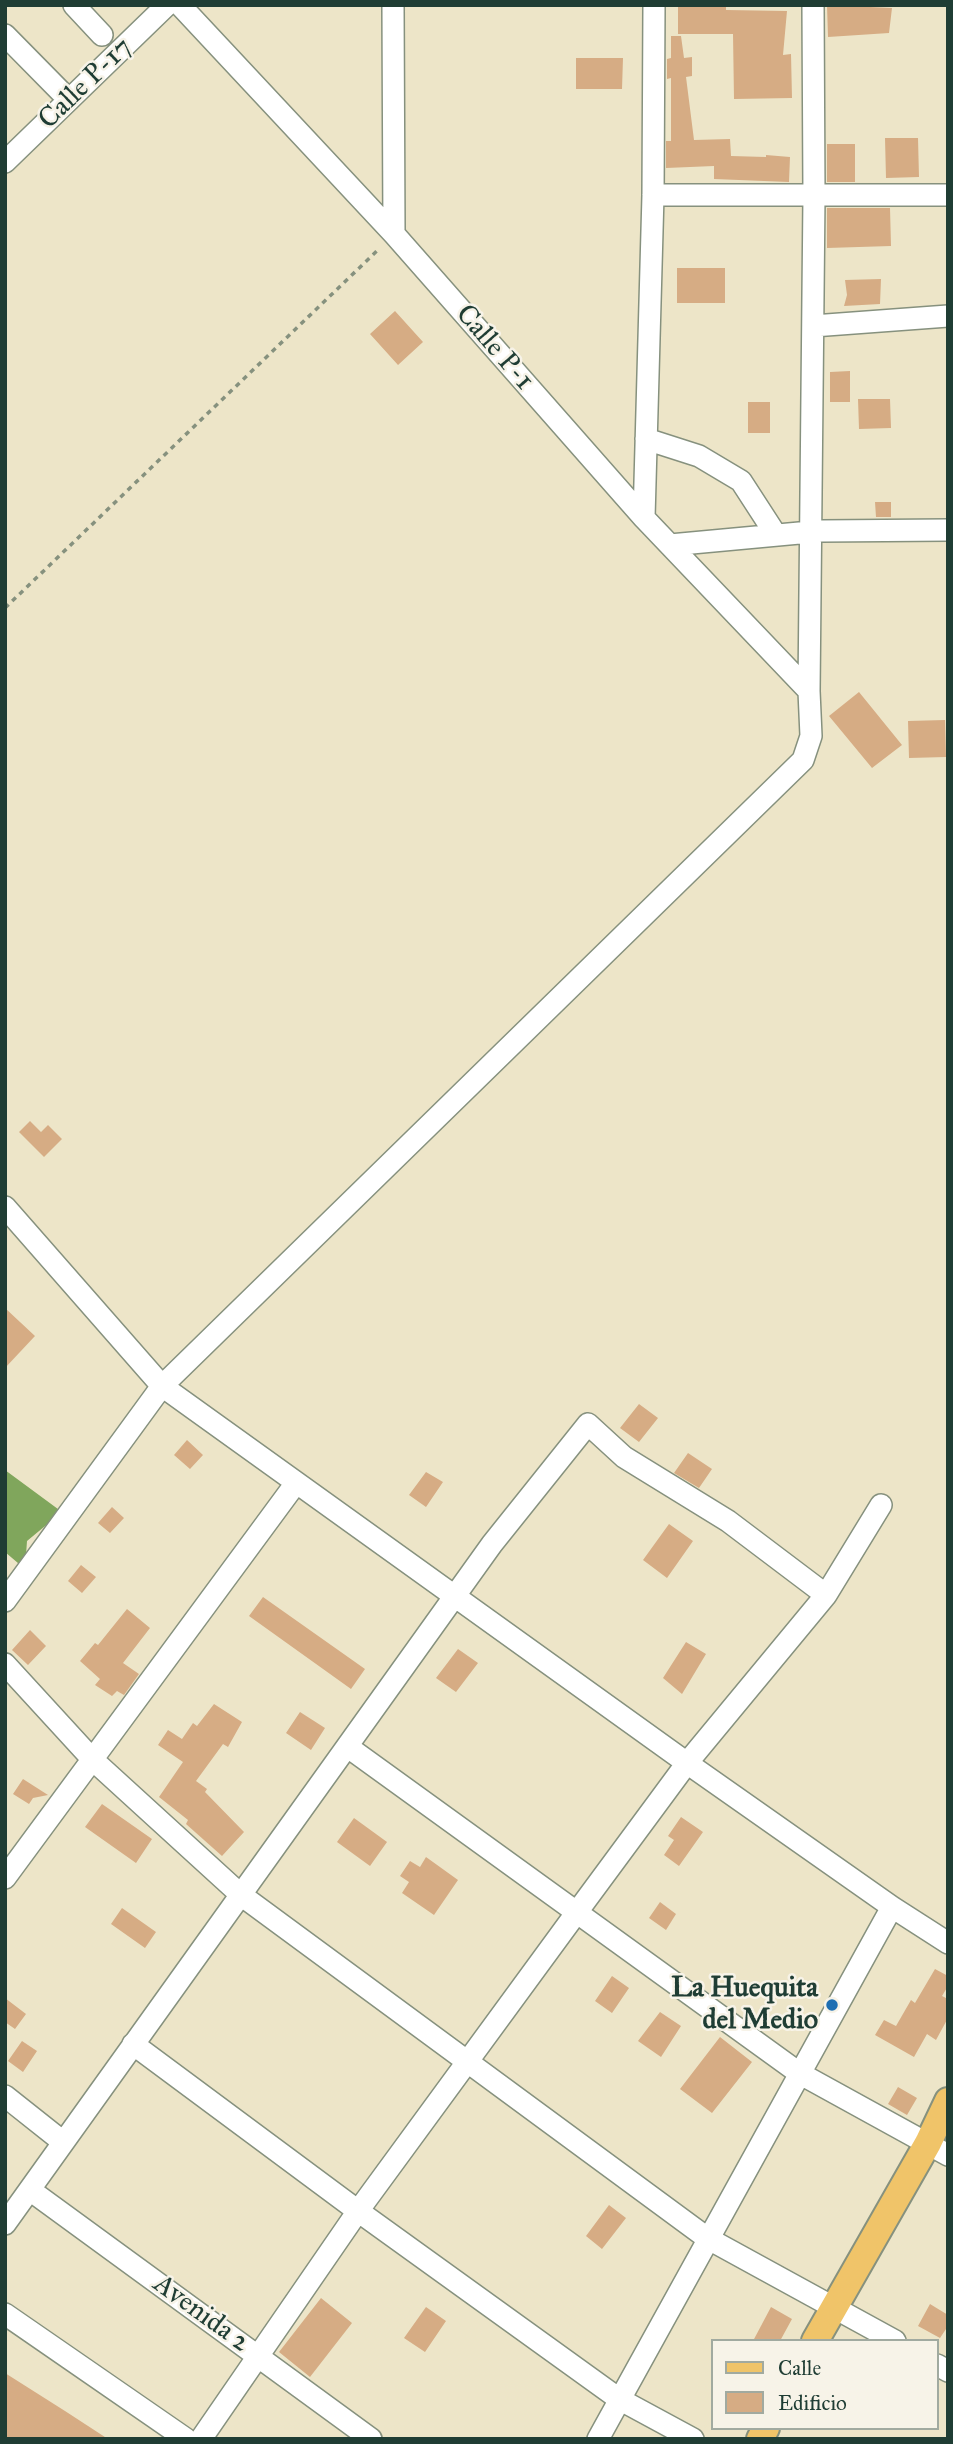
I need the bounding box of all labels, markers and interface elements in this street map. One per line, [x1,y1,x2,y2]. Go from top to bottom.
street label: Calle P-17 [32,31,140,137]
street label: Calle P-1 [448,298,540,398]
place label: La Huequita del Medio [671,1972,818,2038]
marker: La Huequita del Medio [824,1997,840,2013]
street label: Avenida 2 [146,2268,256,2360]
legend [712,2339,939,2430]
text: Calle [778,2355,821,2381]
text: Edificio [778,2390,847,2416]

